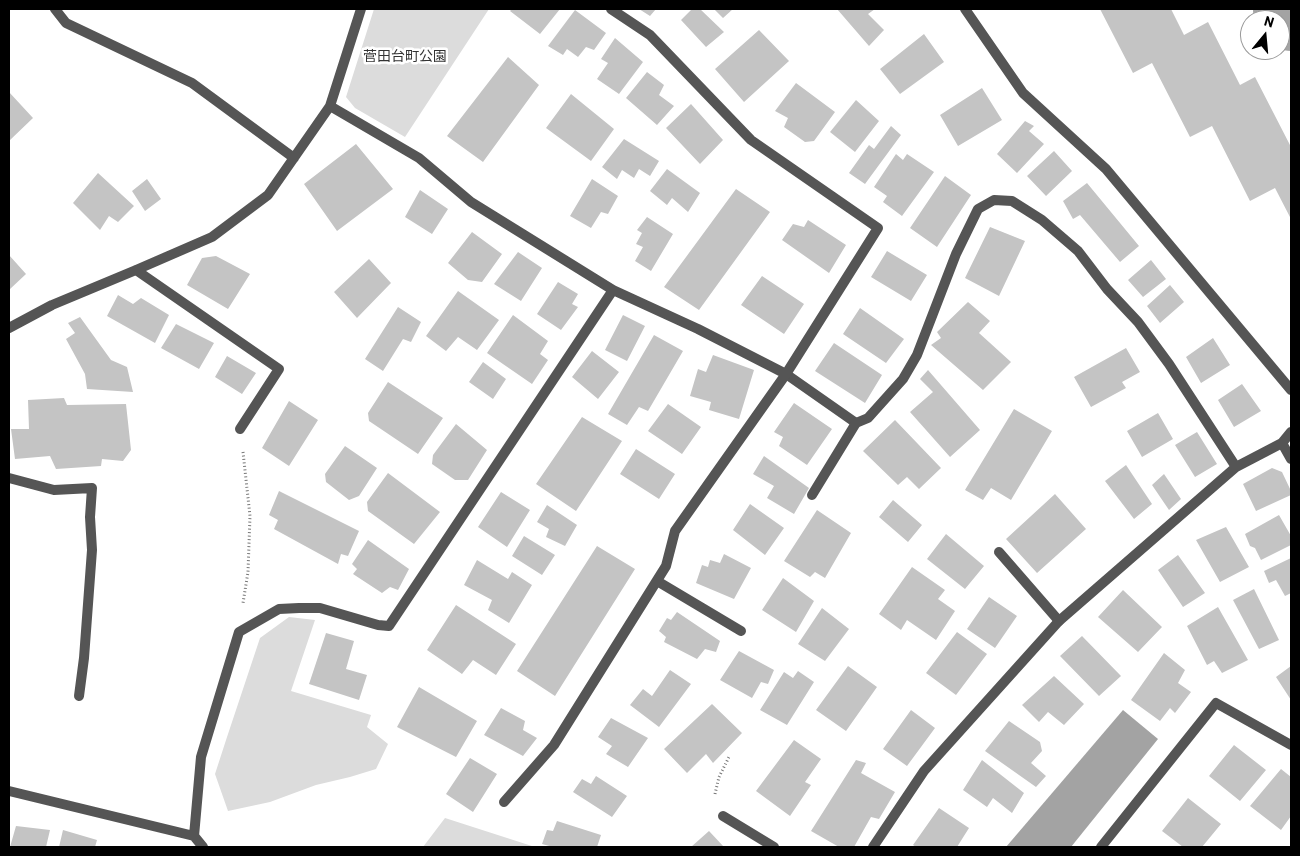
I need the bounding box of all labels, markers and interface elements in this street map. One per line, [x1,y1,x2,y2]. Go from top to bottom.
north arrow [1240,10,1290,60]
text: N [1262,12,1276,31]
park label: 菅田台町公園 [363,48,447,64]

